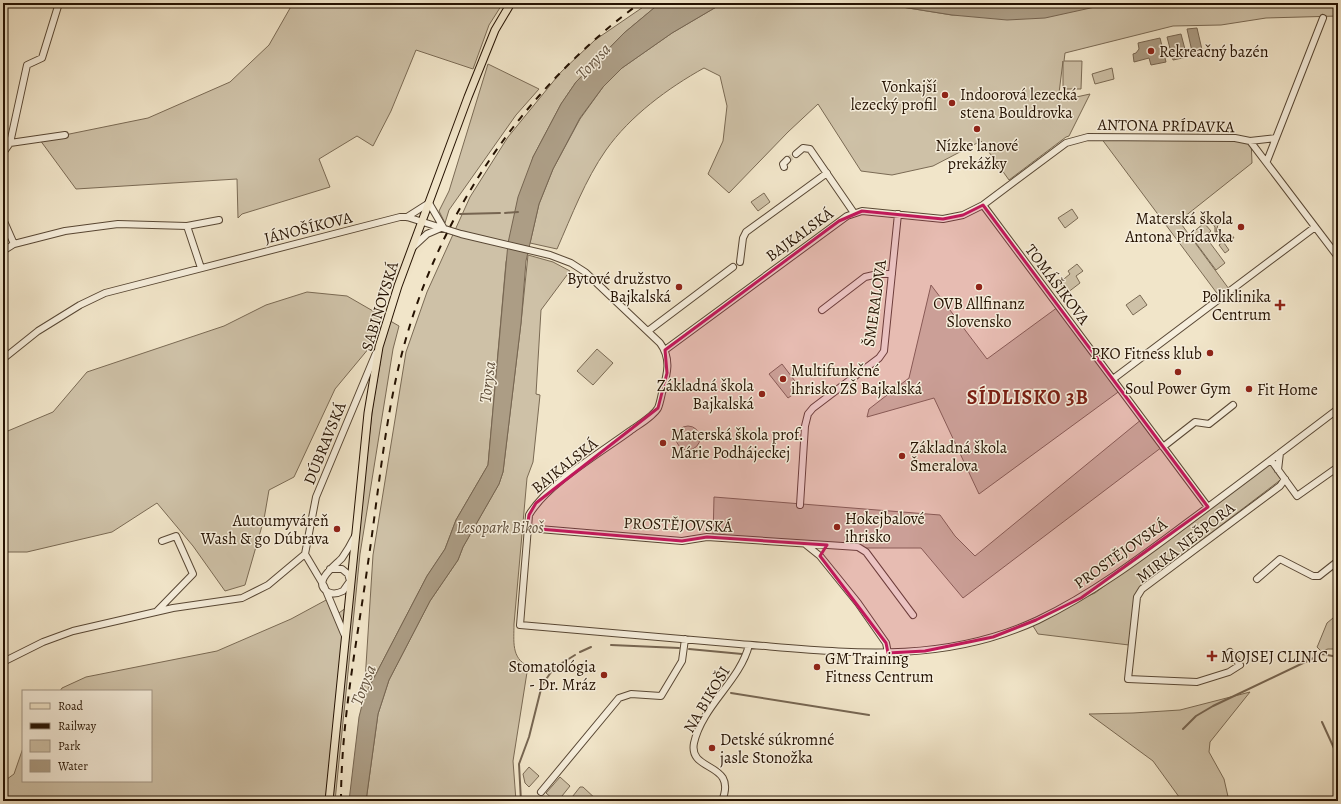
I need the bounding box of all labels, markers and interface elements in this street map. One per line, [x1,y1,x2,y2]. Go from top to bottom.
water label: Torysa [571,38,616,85]
place label: Rekreačný bazén [1159,41,1269,63]
marker: Rekreačný bazén [1146,46,1156,56]
place label: Vonkajší lezecký profil [851,76,937,116]
place label: Indoorová lezecká stena Bouldrovka [960,84,1078,124]
marker: Vonkajší lezecký profil [940,90,950,100]
marker: Indoorová lezecká stena Bouldrovka [947,98,957,108]
street label: ANTONA PRÍDAVKA [1096,114,1235,138]
marker: Nízke lanové prekážky [972,124,982,134]
place label: Nízke lanové prekážky [935,135,1019,175]
street label: BAJKALSKÁ [761,202,838,267]
street label: JÁNOŠÍKOVA [262,206,355,250]
place label: Materská škola Antona Prídavka [1124,208,1234,248]
marker: Materská škola Antona Prídavka [1236,222,1246,232]
street label: TOMÁŠIKOVA [1020,240,1095,330]
street label: SABINOVSKÁ [356,258,404,354]
street label: ŠMERALOVA [858,258,892,348]
place label: Bytové družstvo Bajkalská [567,268,672,308]
marker: Bytové družstvo Bajkalská [674,282,684,292]
marker: OVB Allfinanz Slovensko [974,282,984,292]
place label: Poliklinika Centrum [1202,286,1272,326]
place label: OVB Allfinanz Slovensko [933,293,1025,333]
marker: Poliklinika Centrum [1274,299,1286,311]
place label: PKO Fitness klub [1091,343,1202,365]
marker: PKO Fitness klub [1205,348,1215,358]
water label: Torysa [474,360,501,404]
place label: Multifunkčné ihrisko ZŠ Bajkalská [791,360,923,400]
marker: Soul Power Gym [1173,367,1183,377]
marker: Multifunkčné ihrisko ZŠ Bajkalská [778,374,788,384]
place label: Základná škola Bajkalská [657,375,755,415]
place label: Soul Power Gym [1125,378,1231,400]
place label: Fit Home [1257,379,1318,401]
district label: SÍDLISKO 3B [967,384,1089,411]
marker: Fit Home [1244,384,1254,394]
marker: Základná škola Bajkalská [757,389,767,399]
street label: DÚBRAVSKÁ [298,398,352,488]
place label: Materská škola prof. Márie Podhájeckej [671,424,804,464]
street label: BAJKALSKÁ [527,433,603,499]
place label: Základná škola Šmeralova [910,437,1008,477]
marker: Materská škola prof. Márie Podhájeckej [658,438,668,448]
marker: Základná škola Šmeralova [897,451,907,461]
street label: MIRKA NEŠPORA [1132,497,1240,588]
place label: Hokejbalové ihrisko [845,508,925,548]
place label: Autoumyváreň Wash & go Dúbrava [200,510,330,550]
street label: PROSTĚJOVSKÁ [623,512,734,538]
street label: PROSTĚJOVSKÁ [1070,513,1172,594]
park label: Lesopark Bikoš [456,517,544,539]
marker: Hokejbalové ihrisko [832,522,842,532]
marker: Autoumyváreň Wash & go Dúbrava [332,524,342,534]
place label: MOJSEJ CLINIC [1221,646,1328,668]
place label: GM Training Fitness Centrum [825,648,934,688]
marker: MOJSEJ CLINIC [1206,650,1218,662]
place label: Stomatológia - Dr. Mráz [508,656,597,696]
water label: Torysa [345,661,382,709]
street label: NA BIKOŠI [678,662,735,737]
marker: GM Training Fitness Centrum [812,662,822,672]
marker: Stomatológia - Dr. Mráz [599,670,609,680]
legend [22,690,152,782]
text: Road [58,698,84,714]
text: Railway [58,718,97,734]
place label: Detské súkromné jasle Stonožka [720,729,834,769]
text: Park [58,738,81,754]
marker: Detské súkromné jasle Stonožka [707,743,717,753]
text: Water [57,758,88,774]

